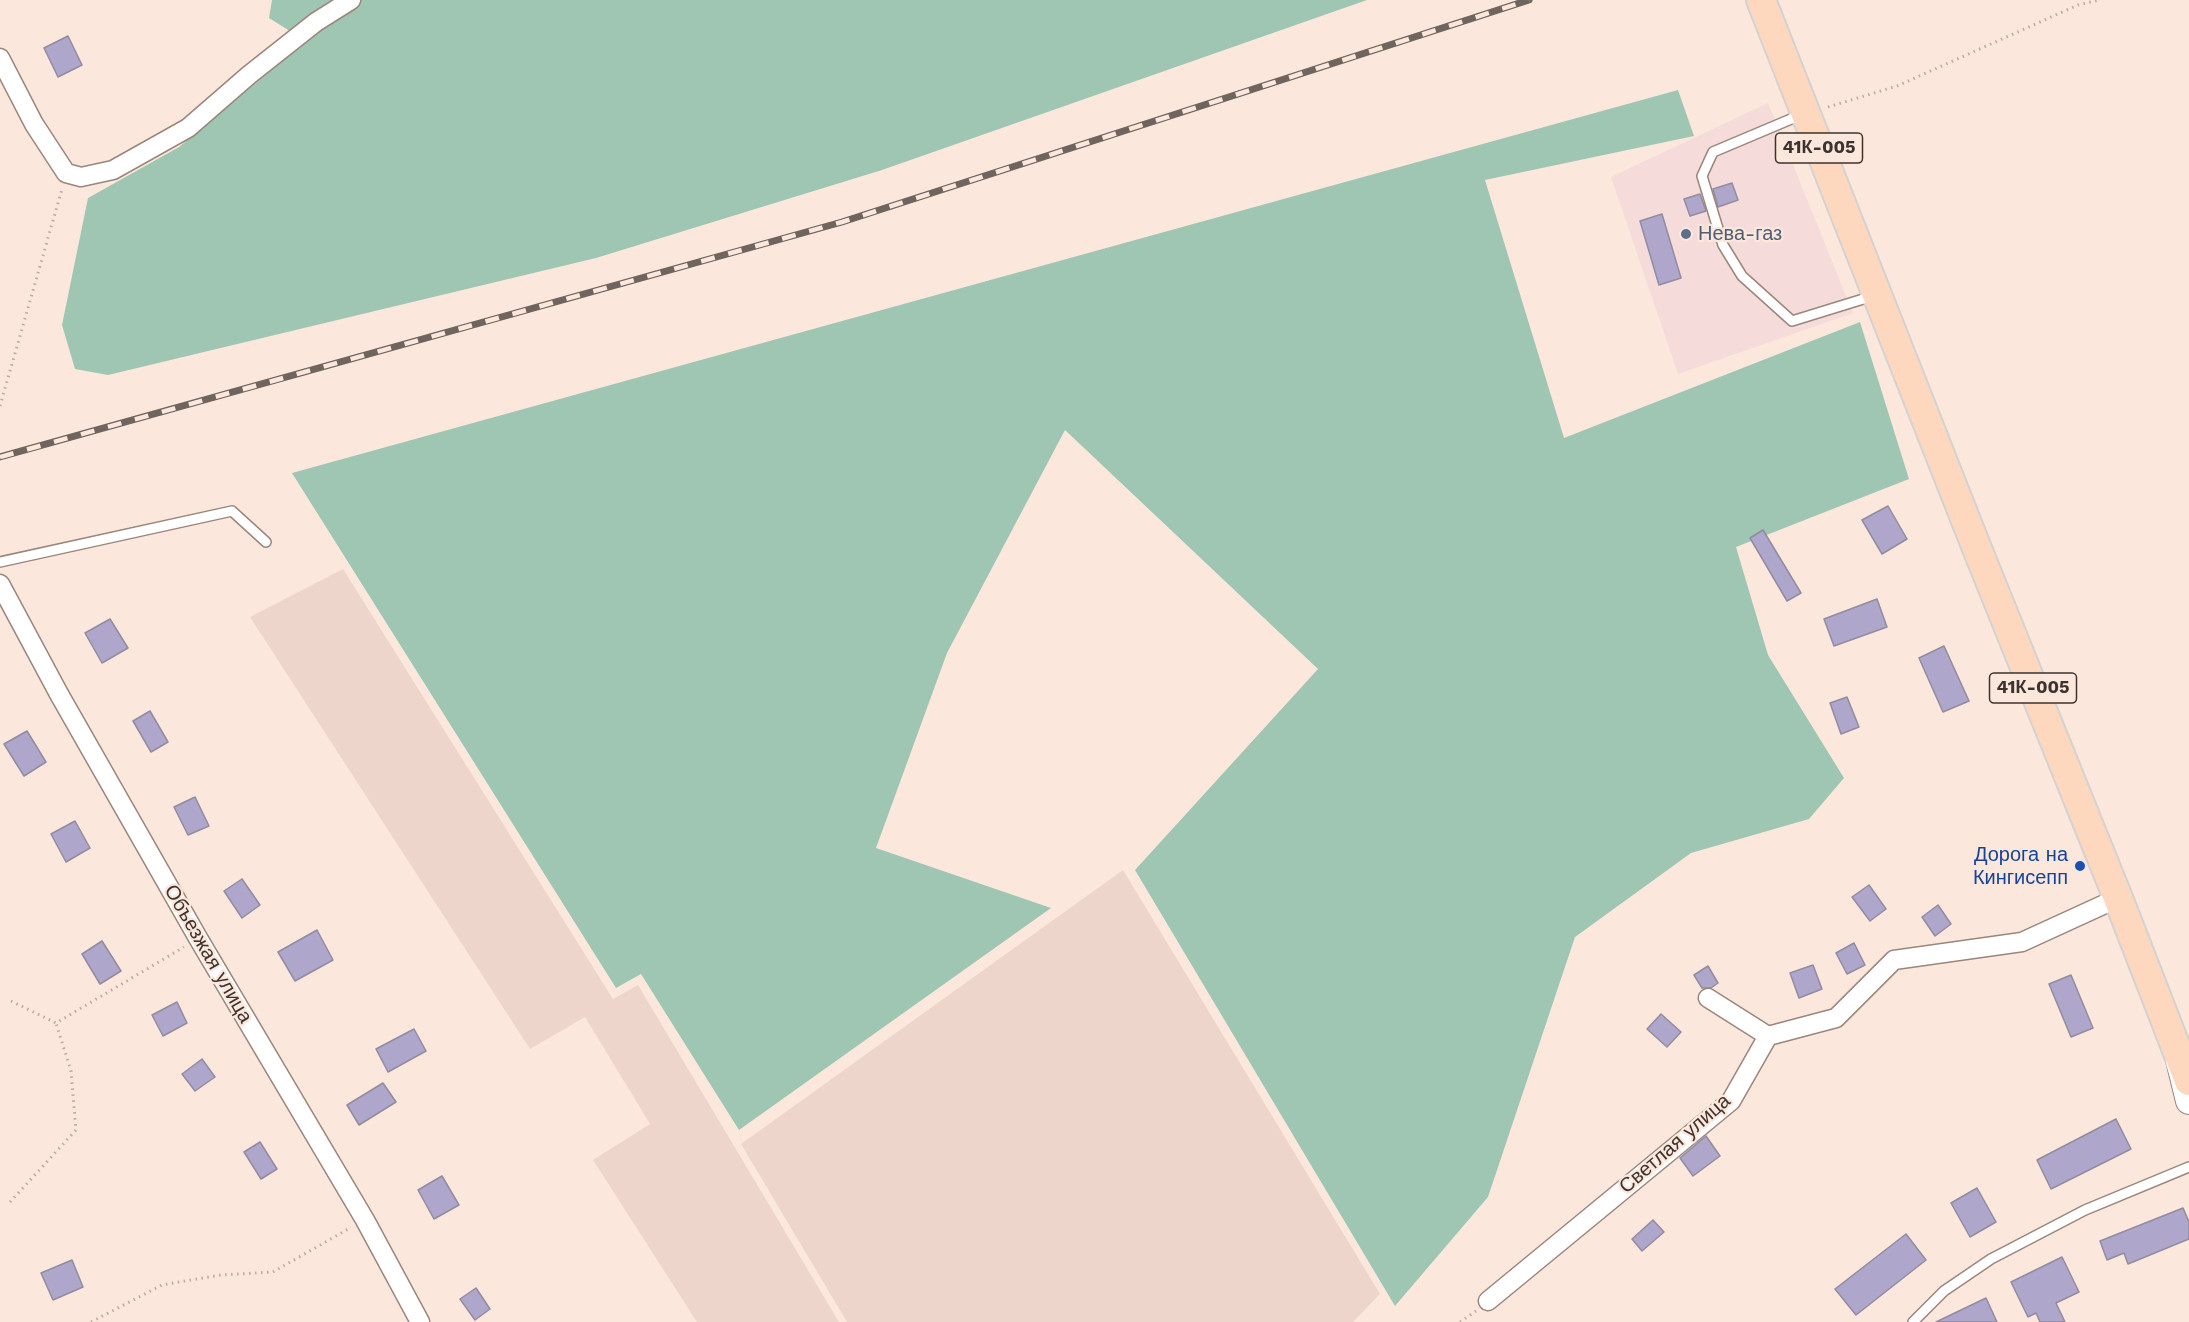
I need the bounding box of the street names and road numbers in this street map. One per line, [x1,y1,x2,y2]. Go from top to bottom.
road number: 41К-005 [1776,133,1862,163]
road number: 41К-005 [1990,673,2076,703]
street label: Объезжая улица [159,881,257,1027]
street label: Светлая улица [1615,1089,1735,1199]

